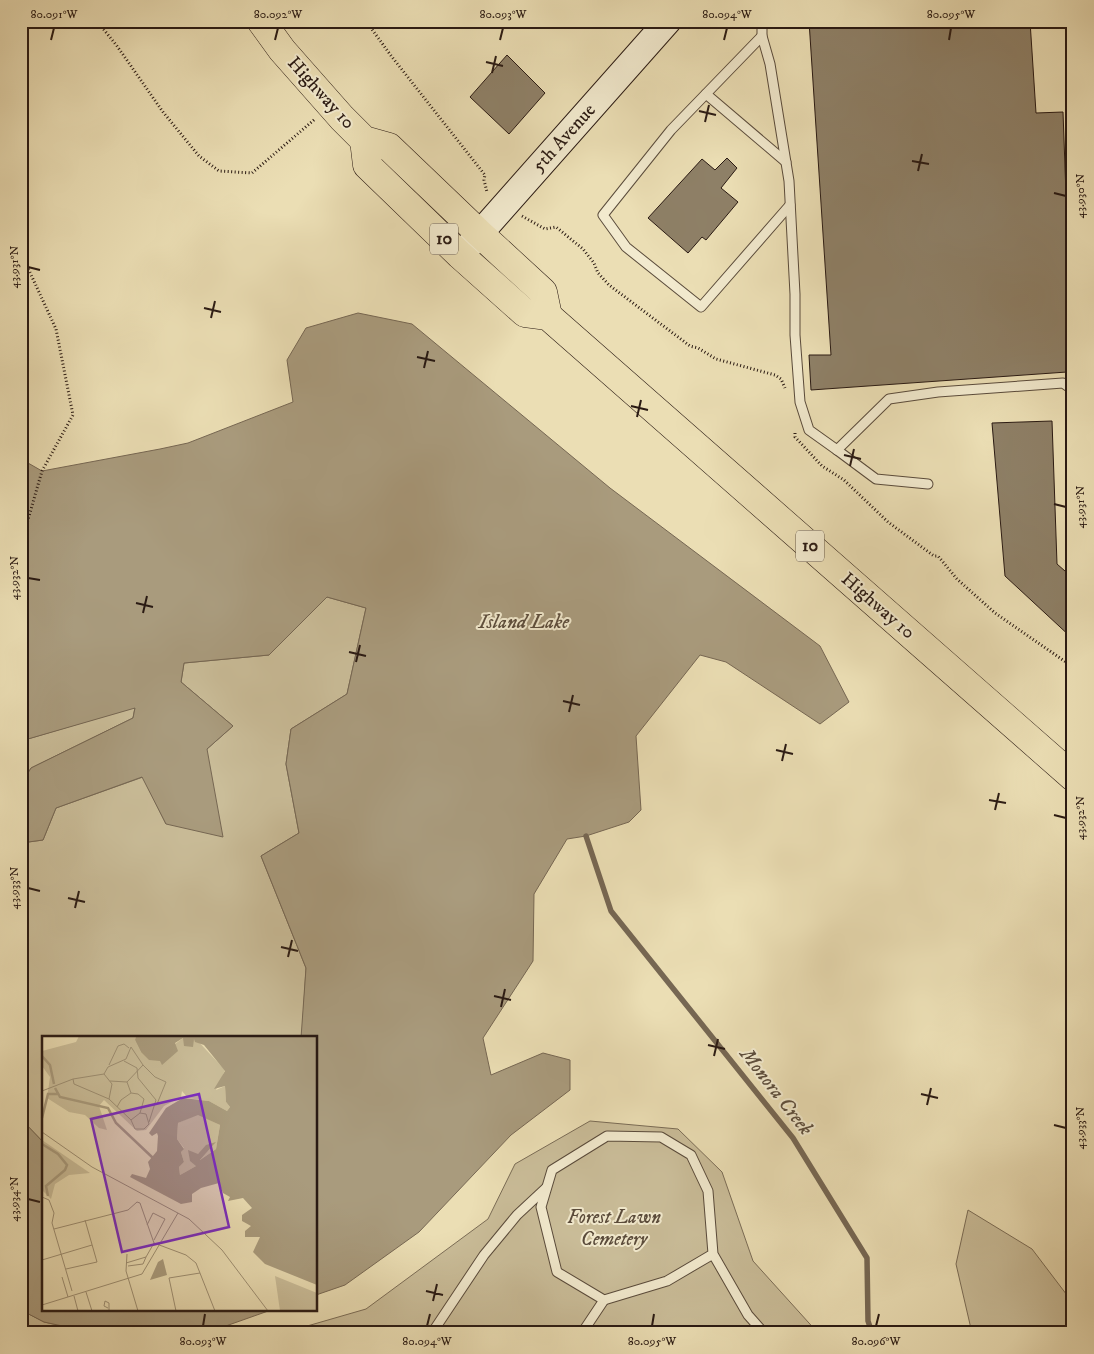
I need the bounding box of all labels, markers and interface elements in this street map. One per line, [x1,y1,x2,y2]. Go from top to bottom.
text: 80.091°W [31,7,78,22]
text: 80.092°W [254,7,303,22]
text: 80.093°W [479,7,528,22]
text: 80.094°W [702,7,753,22]
text: 80.095°W [927,7,976,22]
street label: Highway 10 [282,52,360,134]
street label: 5th Avenue [527,99,601,177]
text: 43.930°N [1073,173,1088,218]
road number: 10 [430,223,458,254]
text: 43.931°N [7,245,22,288]
text: 43.931°N [1073,485,1088,528]
road number: 10 [796,530,824,562]
text: 43.932°N [7,556,22,600]
street label: Highway 10 [836,568,920,644]
water label: Island Lake [477,610,570,635]
text: 43.932°N [1073,796,1088,840]
text: 43.933°N [7,866,22,909]
inset map [42,1036,318,1312]
water label: Monora Creek [733,1042,818,1141]
text: 43.933°N [1073,1106,1088,1149]
text: 43.934°N [7,1176,22,1222]
park label: Forest Lawn Cemetery [567,1206,661,1251]
text: 80.093°W [179,1334,228,1349]
text: 80.094°W [402,1334,453,1349]
text: 80.095°W [628,1334,677,1349]
text: 80.096°W [852,1334,901,1349]

